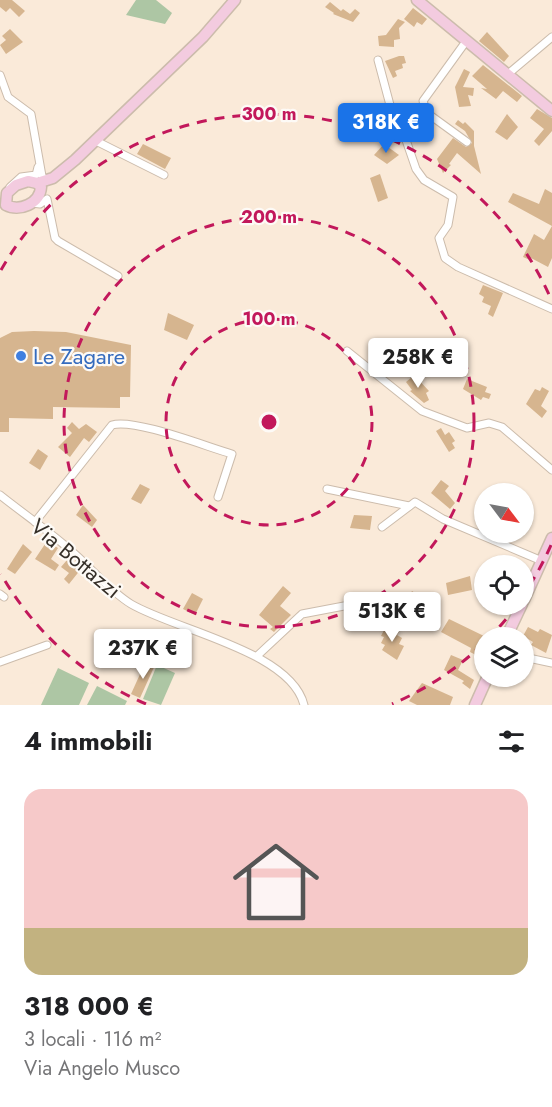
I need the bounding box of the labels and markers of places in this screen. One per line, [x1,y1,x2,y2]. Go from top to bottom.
pin: 318K € [337,103,435,154]
pin: 258K € [369,338,467,389]
place label: Le Zagare [33,340,125,372]
marker: Le Zagare [14,349,28,363]
centre of rings [259,412,279,432]
pin: 513K € [343,592,441,643]
pin: 237K € [94,629,192,680]

